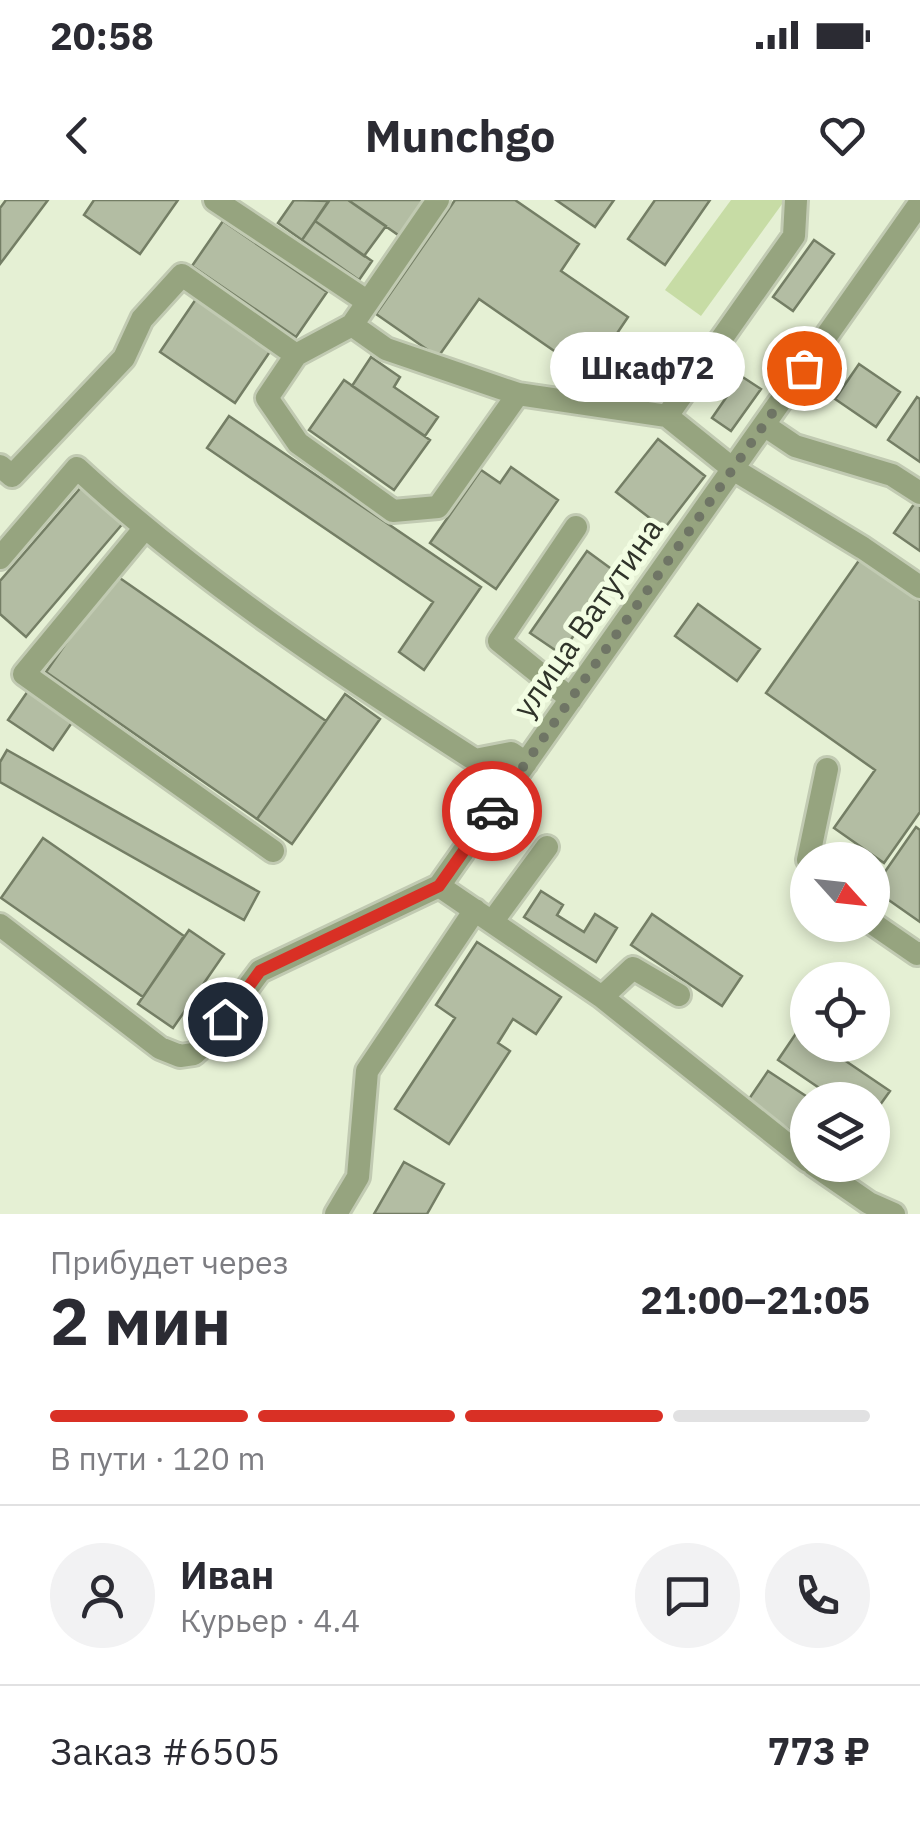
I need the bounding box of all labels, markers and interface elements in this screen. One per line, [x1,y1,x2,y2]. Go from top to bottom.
text: 20:58 [50,11,154,60]
text: Munchgo [365,106,555,164]
icon: back [50,108,105,163]
icon: heart [815,108,870,163]
pin [762,326,847,411]
callout: Шкаф72 [549,333,744,403]
icon: bag [777,341,832,396]
text: Шкаф72 [581,346,714,388]
street label: улица Ватутина [503,509,672,726]
courier [442,761,542,861]
icon: car [465,784,520,839]
north arrow [790,842,890,942]
map controls [790,842,890,1182]
button: locate [790,962,890,1062]
pin [183,977,268,1062]
icon: home [198,992,253,1047]
button: layers [790,1082,890,1182]
text: Прибудет через [50,1241,289,1283]
text: 21:00–21:05 [640,1275,870,1324]
text: 2 мин [50,1278,231,1363]
text: В пути · 120 m [50,1437,266,1479]
button: person [50,1543,155,1648]
button: chat [635,1543,740,1648]
button: phone [765,1543,870,1648]
text: Иван [180,1550,274,1599]
text: Курьер · 4.4 [180,1599,360,1641]
text: Заказ #6505 [50,1726,280,1775]
text: 773 ₽ [768,1726,870,1775]

